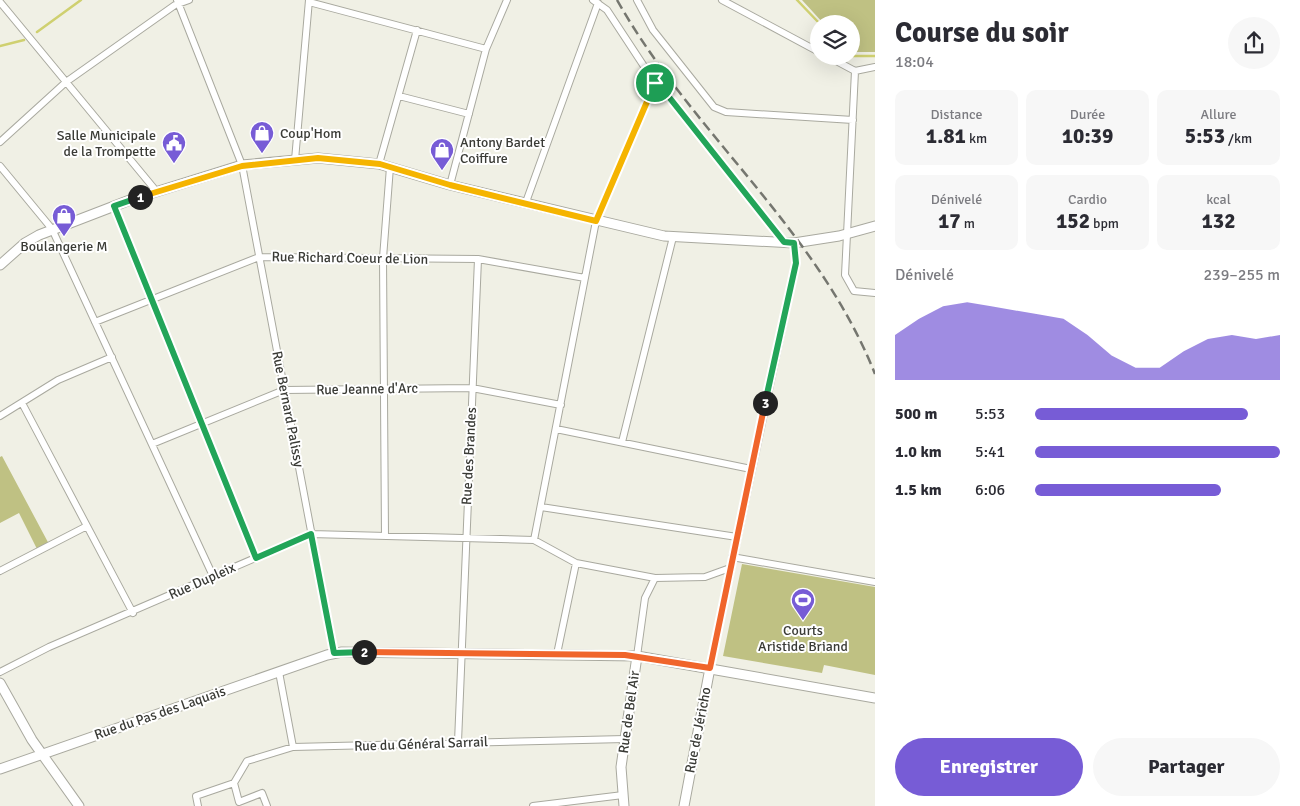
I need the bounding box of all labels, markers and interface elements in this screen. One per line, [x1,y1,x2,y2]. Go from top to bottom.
map controls [810,15,860,65]
button: layers [810,15,860,65]
text: Course du soir [895,16,1069,50]
button: share [1228,17,1280,69]
text: 18:04 [895,52,934,72]
pin [634,62,676,104]
icon: arrive [641,69,669,97]
text: Distance [930,106,983,123]
text: Durée [1070,106,1105,123]
text: Allure [1201,106,1236,123]
shop icon: Coup'Hom [249,120,275,154]
text: 1.81 [926,123,966,149]
text: 10:39 [1062,123,1113,149]
text: 5:53 [1185,123,1225,149]
place label: Coup'Hom [280,125,341,142]
place label: Salle Municipale de la Trompette [57,127,156,160]
public building icon: Salle Municipale de la Trompette [161,130,187,164]
text: km [966,130,987,147]
text: /km [1225,130,1252,147]
place label: Antony Bardet Coiffure [460,134,545,167]
shop icon: Antony Bardet Coiffure [429,137,455,171]
pin: 1 [128,184,152,210]
text: 1 [137,189,144,206]
text: Dénivelé [931,191,982,208]
text: Cardio [1068,191,1107,208]
text: kcal [1206,191,1231,208]
shop icon: Boulangerie M [51,203,77,237]
text: 17 [938,208,961,234]
text: 152 [1056,208,1090,234]
text: 132 [1201,208,1236,234]
text: m [961,215,975,232]
text: bpm [1090,215,1119,232]
place label: Boulangerie M [20,238,108,255]
street label: Rue Richard Coeur de Lion [272,248,428,268]
text: Dénivelé [895,265,954,285]
text: 239–255 m [1203,265,1280,285]
street label: Rue Bernard Palissy [268,349,308,469]
street label: Rue Jeanne d'Arc [316,380,418,398]
pin: 3 [752,390,778,416]
text: 3 [762,395,769,412]
text: 500 m [895,404,937,424]
text: 5:53 [975,404,1005,424]
street label: Rue des Brandes [458,407,480,505]
text: 1.0 km [895,442,942,462]
text: 5:41 [975,442,1005,462]
text: 1.5 km [895,480,942,500]
text: 6:06 [975,480,1005,500]
street label: Rue Dupleix [166,559,238,603]
sports icon: Courts Aristide Briand [790,587,816,621]
place label: Courts Aristide Briand [758,622,848,655]
pin: 2 [352,640,376,664]
text: 2 [361,644,368,661]
street label: Rue de Bel Air [615,669,643,755]
street label: Rue du Pas des Laquais [92,683,228,743]
street label: Rue de Jéricho [681,686,715,774]
street label: Rue du Général Sarrail [354,733,488,755]
button: Enregistrer [895,738,1083,796]
button: Partager [1093,738,1280,796]

